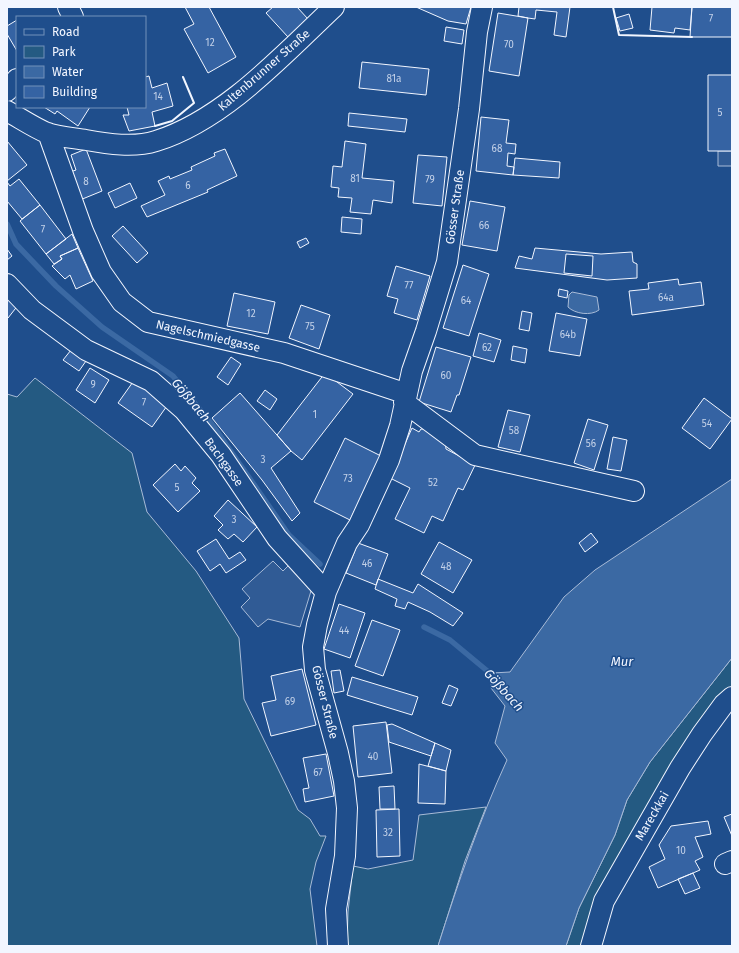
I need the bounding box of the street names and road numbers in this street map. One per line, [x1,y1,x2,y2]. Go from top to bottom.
street label: Kaltenbrunner Straße [215,26,313,114]
street label: Gösser Straße [443,169,467,245]
street label: Nagelschmiedgasse [155,317,261,355]
street label: Bachgasse [202,435,246,489]
street label: Gösser Straße [309,664,341,740]
street label: Mareckkai [632,789,672,843]

